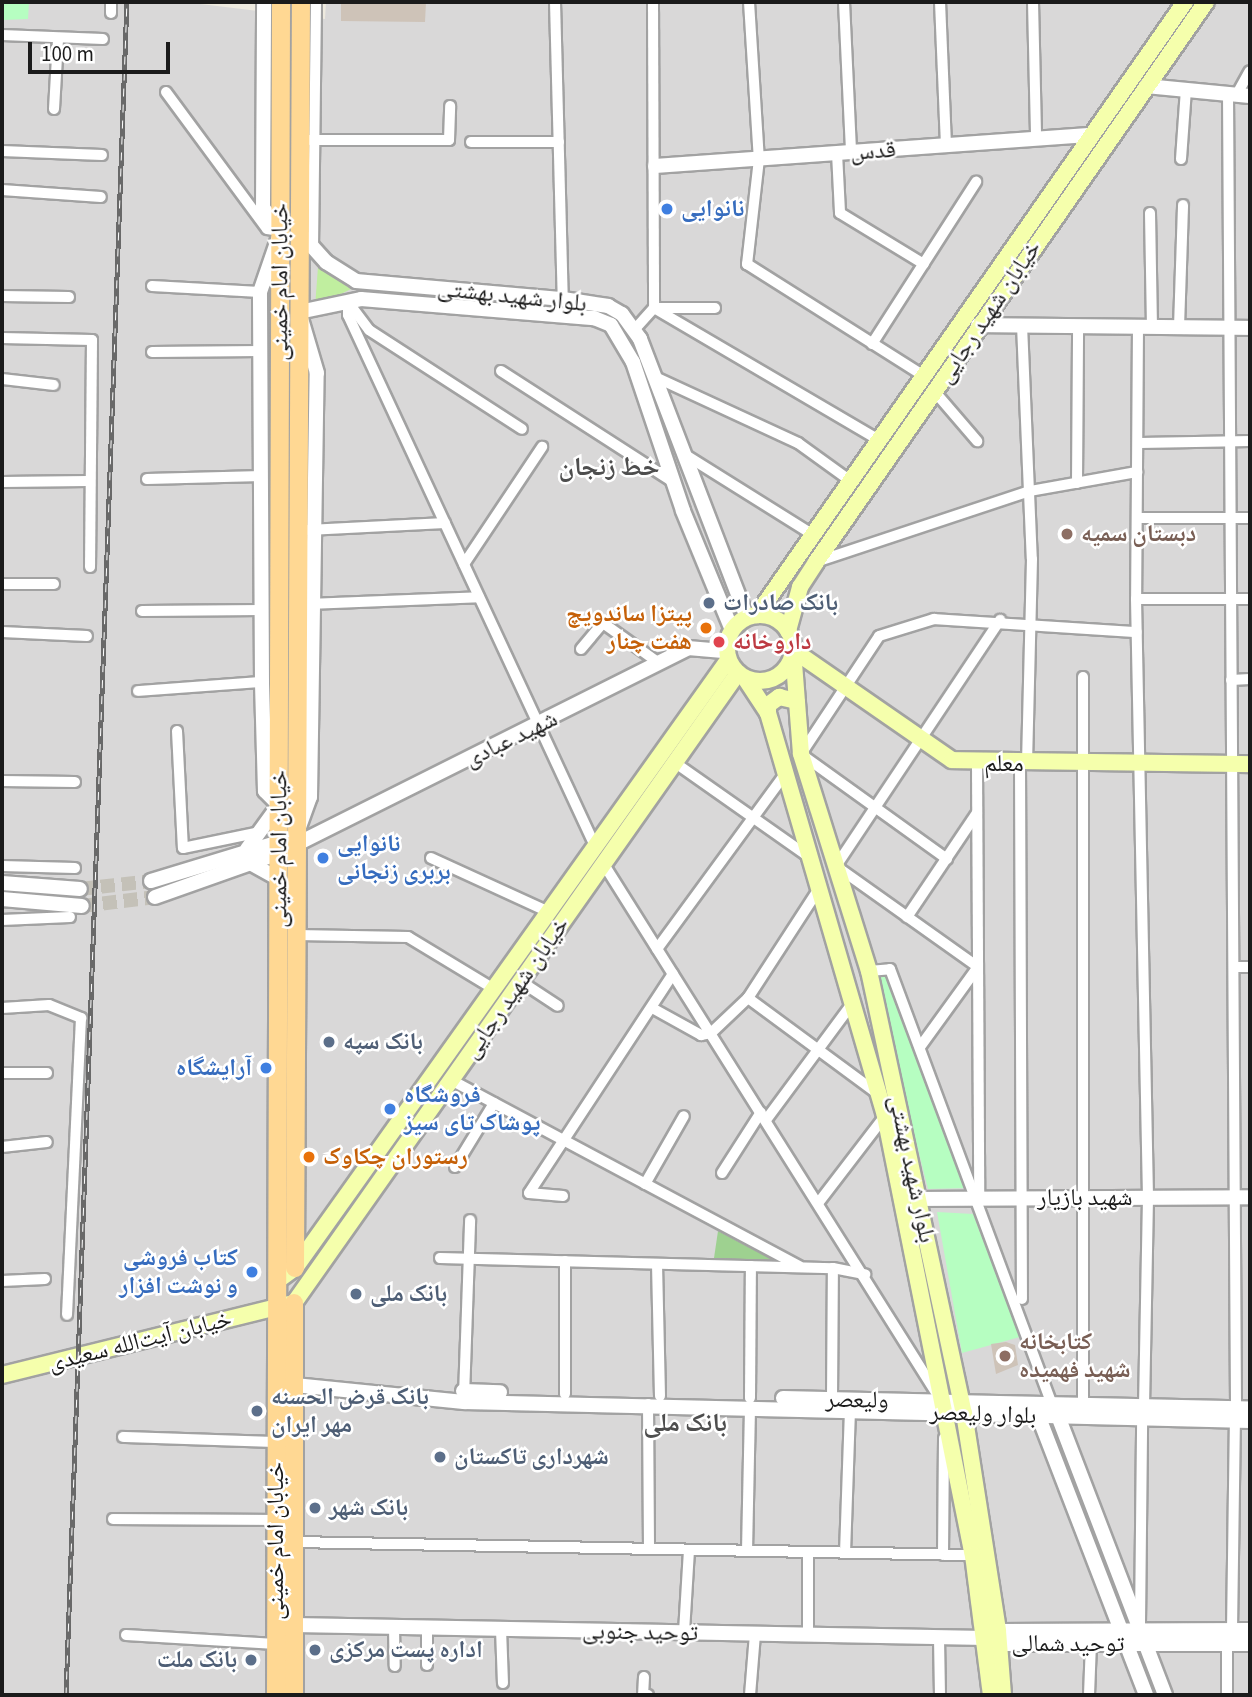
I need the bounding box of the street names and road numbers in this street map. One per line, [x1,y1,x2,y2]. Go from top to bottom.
street label: قدس [849,135,897,167]
street label: خیابان امام خمینی [266,203,294,361]
street label: خیابان شهید رجایی [930,235,1048,389]
street label: بلوار شهید بهشتی [436,274,588,318]
street label: شهید عبادی [460,704,562,774]
street label: معلم [984,750,1024,778]
street label: خیابان امام خمینی [265,770,293,928]
street label: خیابان شهید رجایی [456,912,576,1064]
street label: بلوار شهید بهشتی [882,1093,942,1245]
street label: شهید بازیار [1037,1184,1133,1212]
street label: خیابان آیت‌الله سعیدی [45,1304,235,1378]
street label: ولیعصر [825,1385,889,1415]
street label: بلوار ولیعصر [929,1398,1037,1430]
street label: خیابان امام خمینی [262,1462,290,1620]
street label: توحید جنوبی [582,1617,698,1647]
street label: توحید شمالی [1012,1630,1124,1658]

